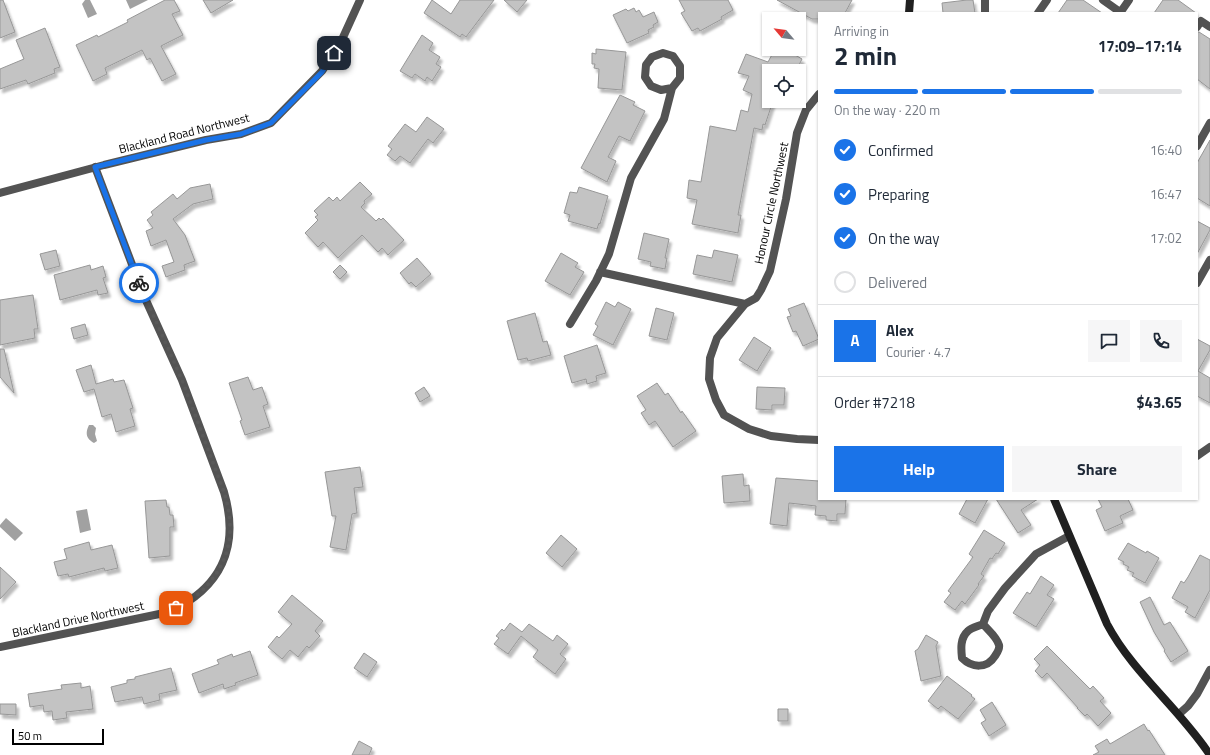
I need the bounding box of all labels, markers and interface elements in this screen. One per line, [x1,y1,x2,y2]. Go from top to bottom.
north arrow [762,12,806,56]
map controls [762,12,806,108]
text: Arriving in [834,21,889,41]
text: 17:09–17:14 [1098,35,1182,58]
pin [317,36,351,70]
text: 2 min [834,36,897,75]
icon: home [323,42,345,64]
button: locate [762,64,806,108]
text: On the way · 220 m [834,100,940,120]
street label: Blackland Road Northwest [117,107,252,158]
street label: Honour Circle Northwest [749,139,793,266]
icon: check [834,139,856,161]
text: Confirmed [868,139,933,162]
text: 16:40 [1150,140,1182,160]
icon: check [834,183,856,205]
text: Preparing [868,183,929,206]
text: 16:47 [1150,184,1182,204]
icon: check [834,227,856,249]
text: On the way [868,227,940,250]
text: 17:02 [1150,228,1182,248]
courier [119,263,159,303]
text: Delivered [868,271,927,294]
icon: bike [128,272,150,294]
text: Alex [886,319,914,342]
button: chat [1088,320,1130,362]
button: phone [1140,320,1182,362]
text: A [850,329,860,352]
text: Courier · 4.7 [886,342,951,362]
text: Order #7218 [834,391,915,414]
text: $43.65 [1136,391,1182,414]
button: Help [834,446,1004,492]
button: Share [1012,446,1182,492]
pin [159,591,193,625]
street label: Blackland Drive Northwest [10,596,146,642]
icon: bag [165,597,187,619]
scale bar [12,727,104,746]
text: 50 m [18,728,42,744]

